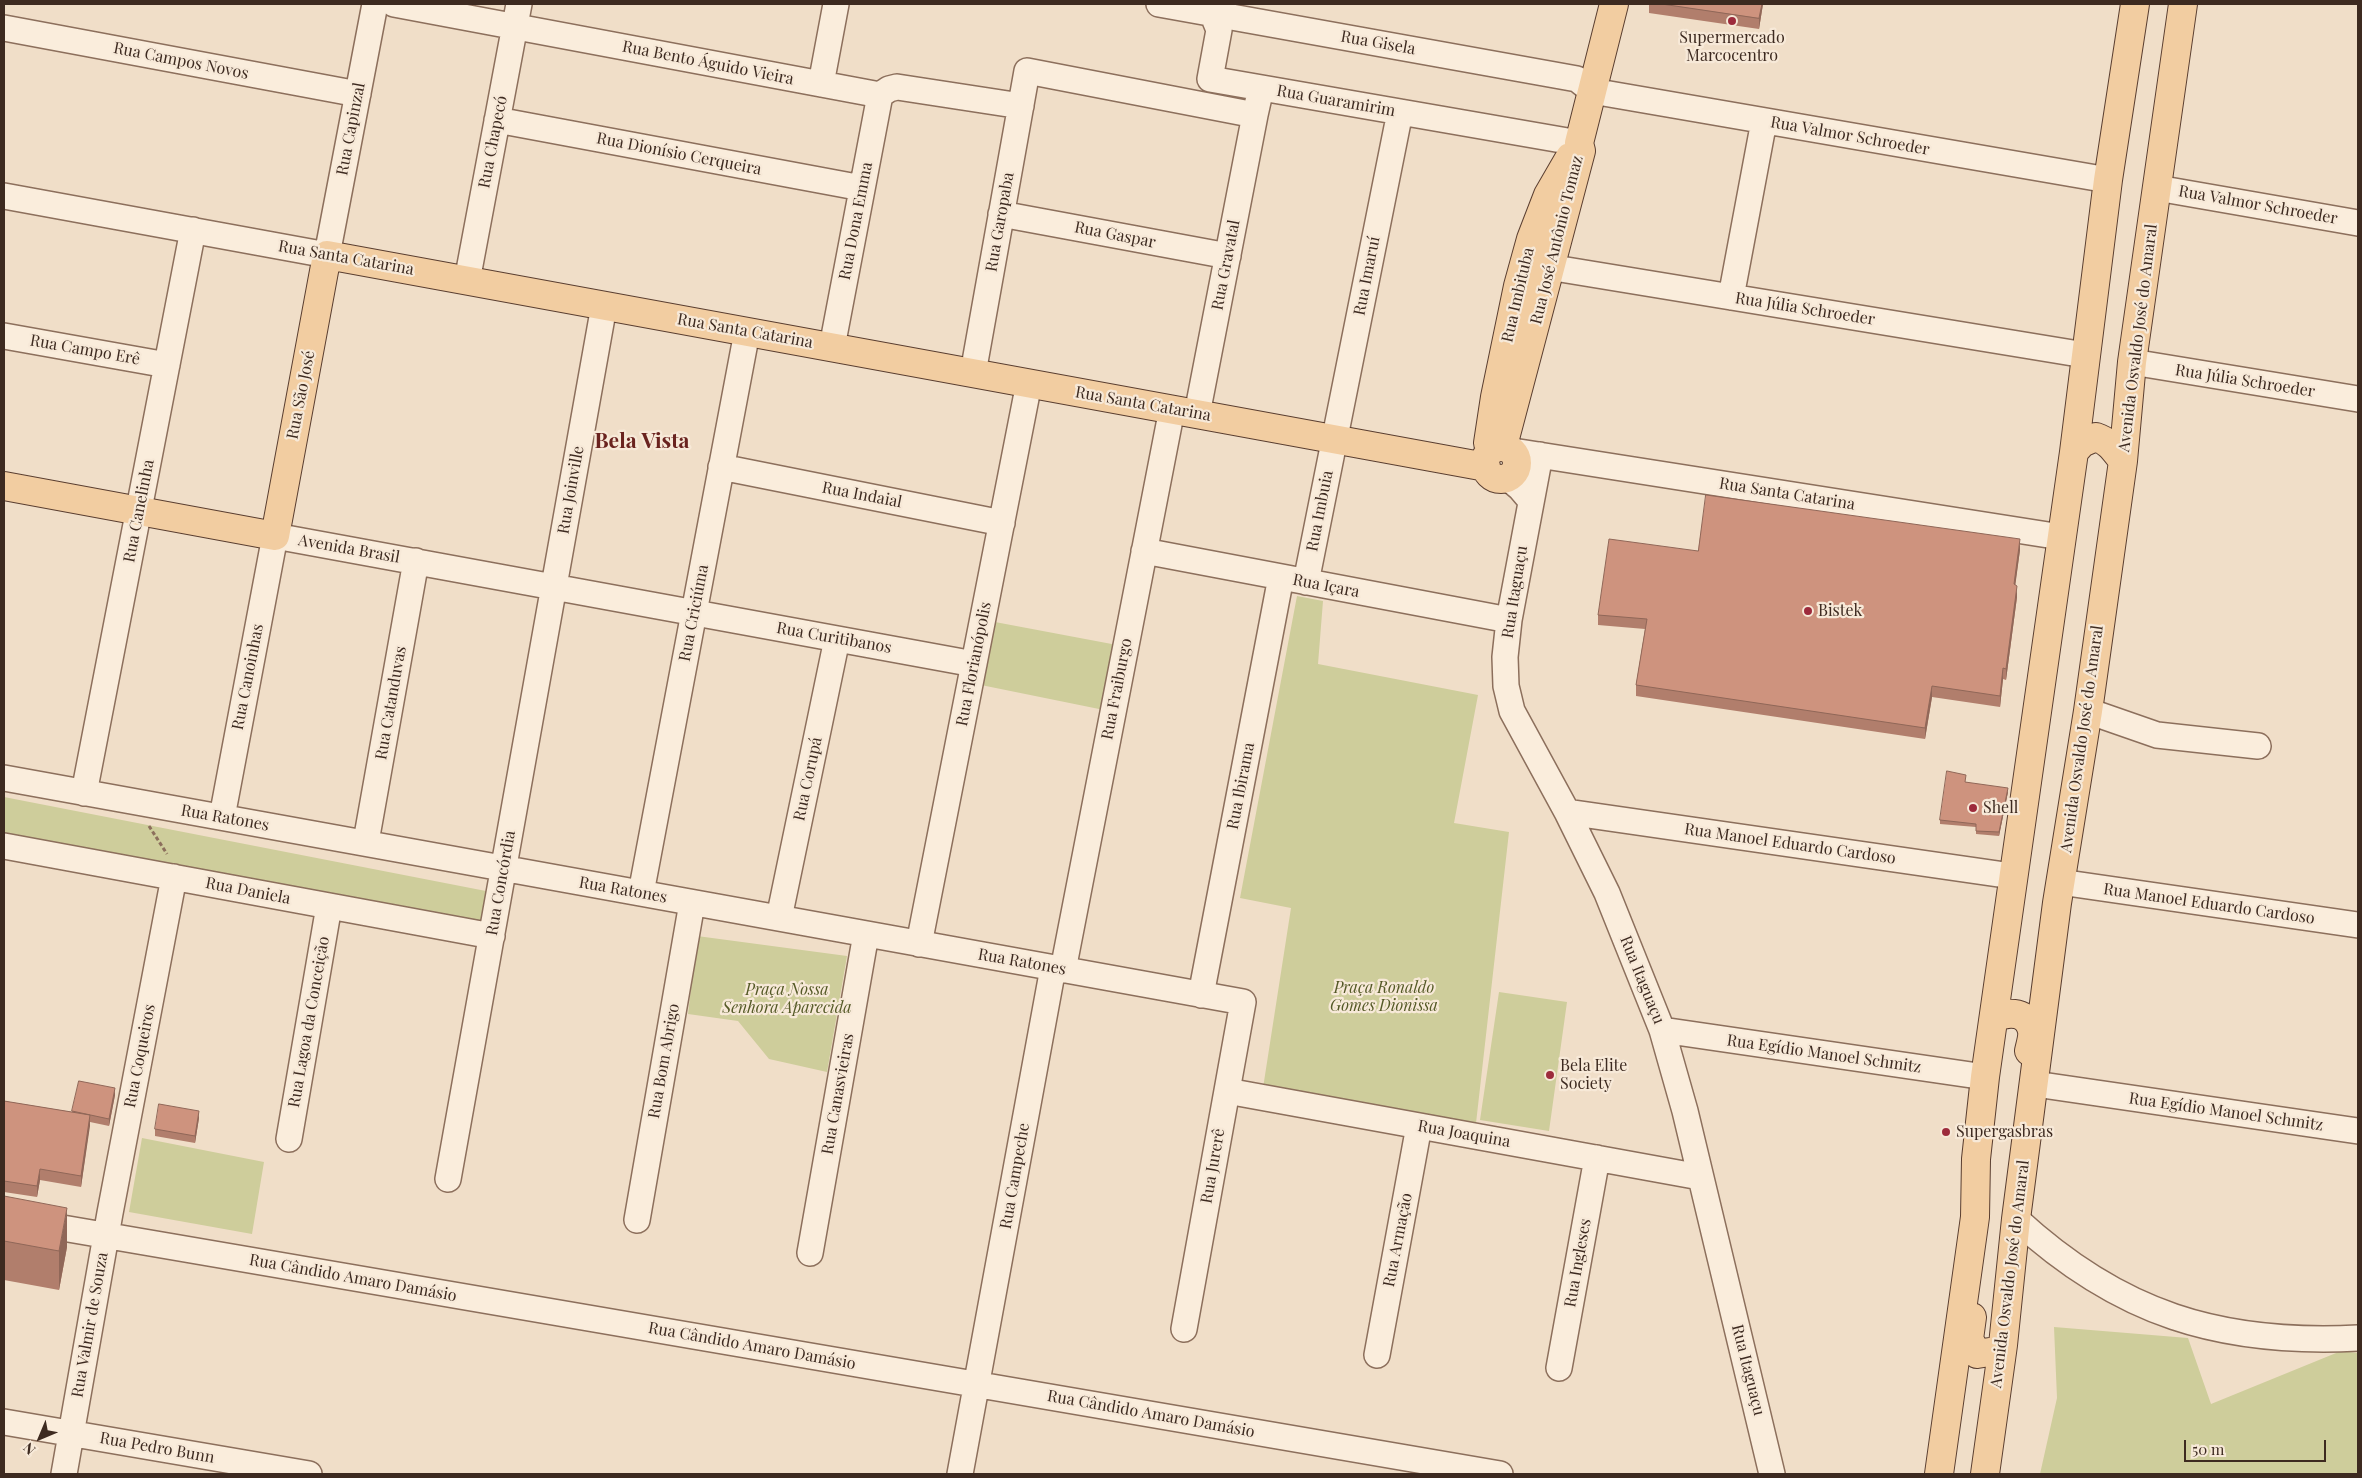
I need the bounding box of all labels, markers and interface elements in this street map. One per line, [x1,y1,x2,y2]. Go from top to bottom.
marker: Supermercado Marcocentro [1726,15,1738,27]
street label: Rua Gisela [1339,27,1417,59]
place label: Supermercado Marcocentro [1679,28,1785,66]
street label: Rua Bento Águido Vieira [621,37,795,89]
street label: Rua Campos Novos [112,38,250,84]
street label: Rua Capinzal [333,81,369,177]
street label: Rua Guaramirim [1275,81,1397,121]
street label: Rua Chapecó [475,94,511,190]
street label: Rua Valmor Schroeder [1769,113,1931,159]
street label: Rua Dionísio Cerqueira [595,129,763,179]
street label: Rua José Antônio Tomaz [1527,154,1587,326]
street label: Rua Dona Emma [835,160,877,282]
street label: Rua Garopaba [982,171,1018,273]
street label: Rua Valmor Schroeder [2177,182,2339,228]
street label: Rua Gaspar [1073,218,1157,252]
street label: Rua Gravatal [1208,218,1244,312]
street label: Avenida Osvaldo José do Amaral [2114,223,2162,453]
street label: Rua Imaruí [1350,235,1384,317]
street label: Rua Santa Catarina [277,237,415,279]
street label: Rua Imbituba [1498,246,1538,344]
street label: Rua Júlia Schroeder [1734,288,1876,330]
street label: Rua Santa Catarina [676,310,814,352]
street label: Rua Campo Erê [28,331,142,369]
street label: Rua São José [283,349,319,441]
street label: Rua Júlia Schroeder [2174,360,2316,402]
street label: Rua Santa Catarina [1074,383,1212,425]
district label: Bela Vista [595,428,689,454]
street label: Rua Joinville [554,445,588,535]
street label: Rua Canelinha [120,458,158,564]
street label: Rua Imbuia [1303,469,1337,553]
street label: Rua Santa Catarina [1718,474,1856,514]
street label: Rua Indaial [820,478,904,512]
street label: Avenida Brasil [297,531,401,567]
street label: Rua Itaguaçu [1498,544,1532,640]
street label: Rua Criciúma [675,563,713,663]
street label: Rua Içara [1291,570,1361,602]
street label: Rua Florianópolis [953,600,995,728]
place label: Bistek [1818,601,1862,621]
marker: Bistek [1802,605,1814,617]
street label: Rua Curitibanos [775,618,893,658]
street label: Rua Canoinhas [228,622,268,732]
street label: Avenida Osvaldo José do Amaral [2057,624,2107,854]
street label: Rua Fraiburgo [1098,637,1136,741]
street label: Rua Catanduvas [372,645,410,761]
street label: Rua Corupá [790,735,826,823]
street label: Rua Ibirama [1223,741,1259,831]
place label: Shell [1983,798,2018,818]
street label: Rua Ratones [179,801,271,835]
marker: Shell [1967,802,1979,814]
street label: Rua Manoel Eduardo Cardoso [1683,820,1897,868]
street label: Rua Concórdia [482,829,520,937]
street label: Rua Daniela [204,873,292,909]
street label: Rua Ratones [577,873,669,907]
street label: Rua Manoel Eduardo Cardoso [2102,880,2316,928]
street label: Rua Itaguaçu [1616,933,1668,1027]
street label: Rua Lagoa da Conceição [284,935,334,1109]
street label: Rua Ratones [976,945,1068,979]
park label: Praça Ronaldo Gomes Dionissa [1330,978,1438,1016]
park label: Praça Nossa Senhora Aparecida [722,980,852,1018]
street label: Rua Bom Abrigo [644,1002,684,1120]
street label: Rua Coqueiros [121,1003,159,1109]
street label: Rua Egídio Manoel Schmitz [1726,1031,1922,1077]
street label: Rua Canasvieiras [818,1032,858,1156]
place label: Bela Elite Society [1560,1056,1627,1094]
marker: Bela Elite Society [1544,1069,1556,1081]
street label: Rua Egídio Manoel Schmitz [2128,1089,2324,1135]
street label: Rua Joaquina [1416,1116,1512,1152]
street label: Rua Campeche [996,1121,1034,1231]
place label: Supergasbras [1956,1122,2053,1142]
marker: Supergasbras [1940,1126,1952,1138]
street label: Rua Jurerê [1197,1127,1229,1205]
street label: Avenida Osvaldo José do Amaral [1986,1159,2034,1389]
street label: Rua Armação [1379,1191,1417,1289]
street label: Rua Ingleses [1561,1217,1595,1309]
street label: Rua Cândido Amaro Damásio [248,1250,458,1306]
street label: Rua Valmir de Souza [68,1251,112,1399]
street label: Rua Cândido Amaro Damásio [647,1318,857,1374]
street label: Rua Itaguaçu [1727,1322,1769,1418]
street label: Rua Cândido Amaro Damásio [1046,1386,1256,1442]
north arrow [15,1413,65,1463]
street label: Rua Pedro Bunn [98,1428,216,1468]
scale bar [2187,1430,2330,1462]
text: N [19,1439,39,1459]
text: 50 m [2192,1439,2224,1459]

